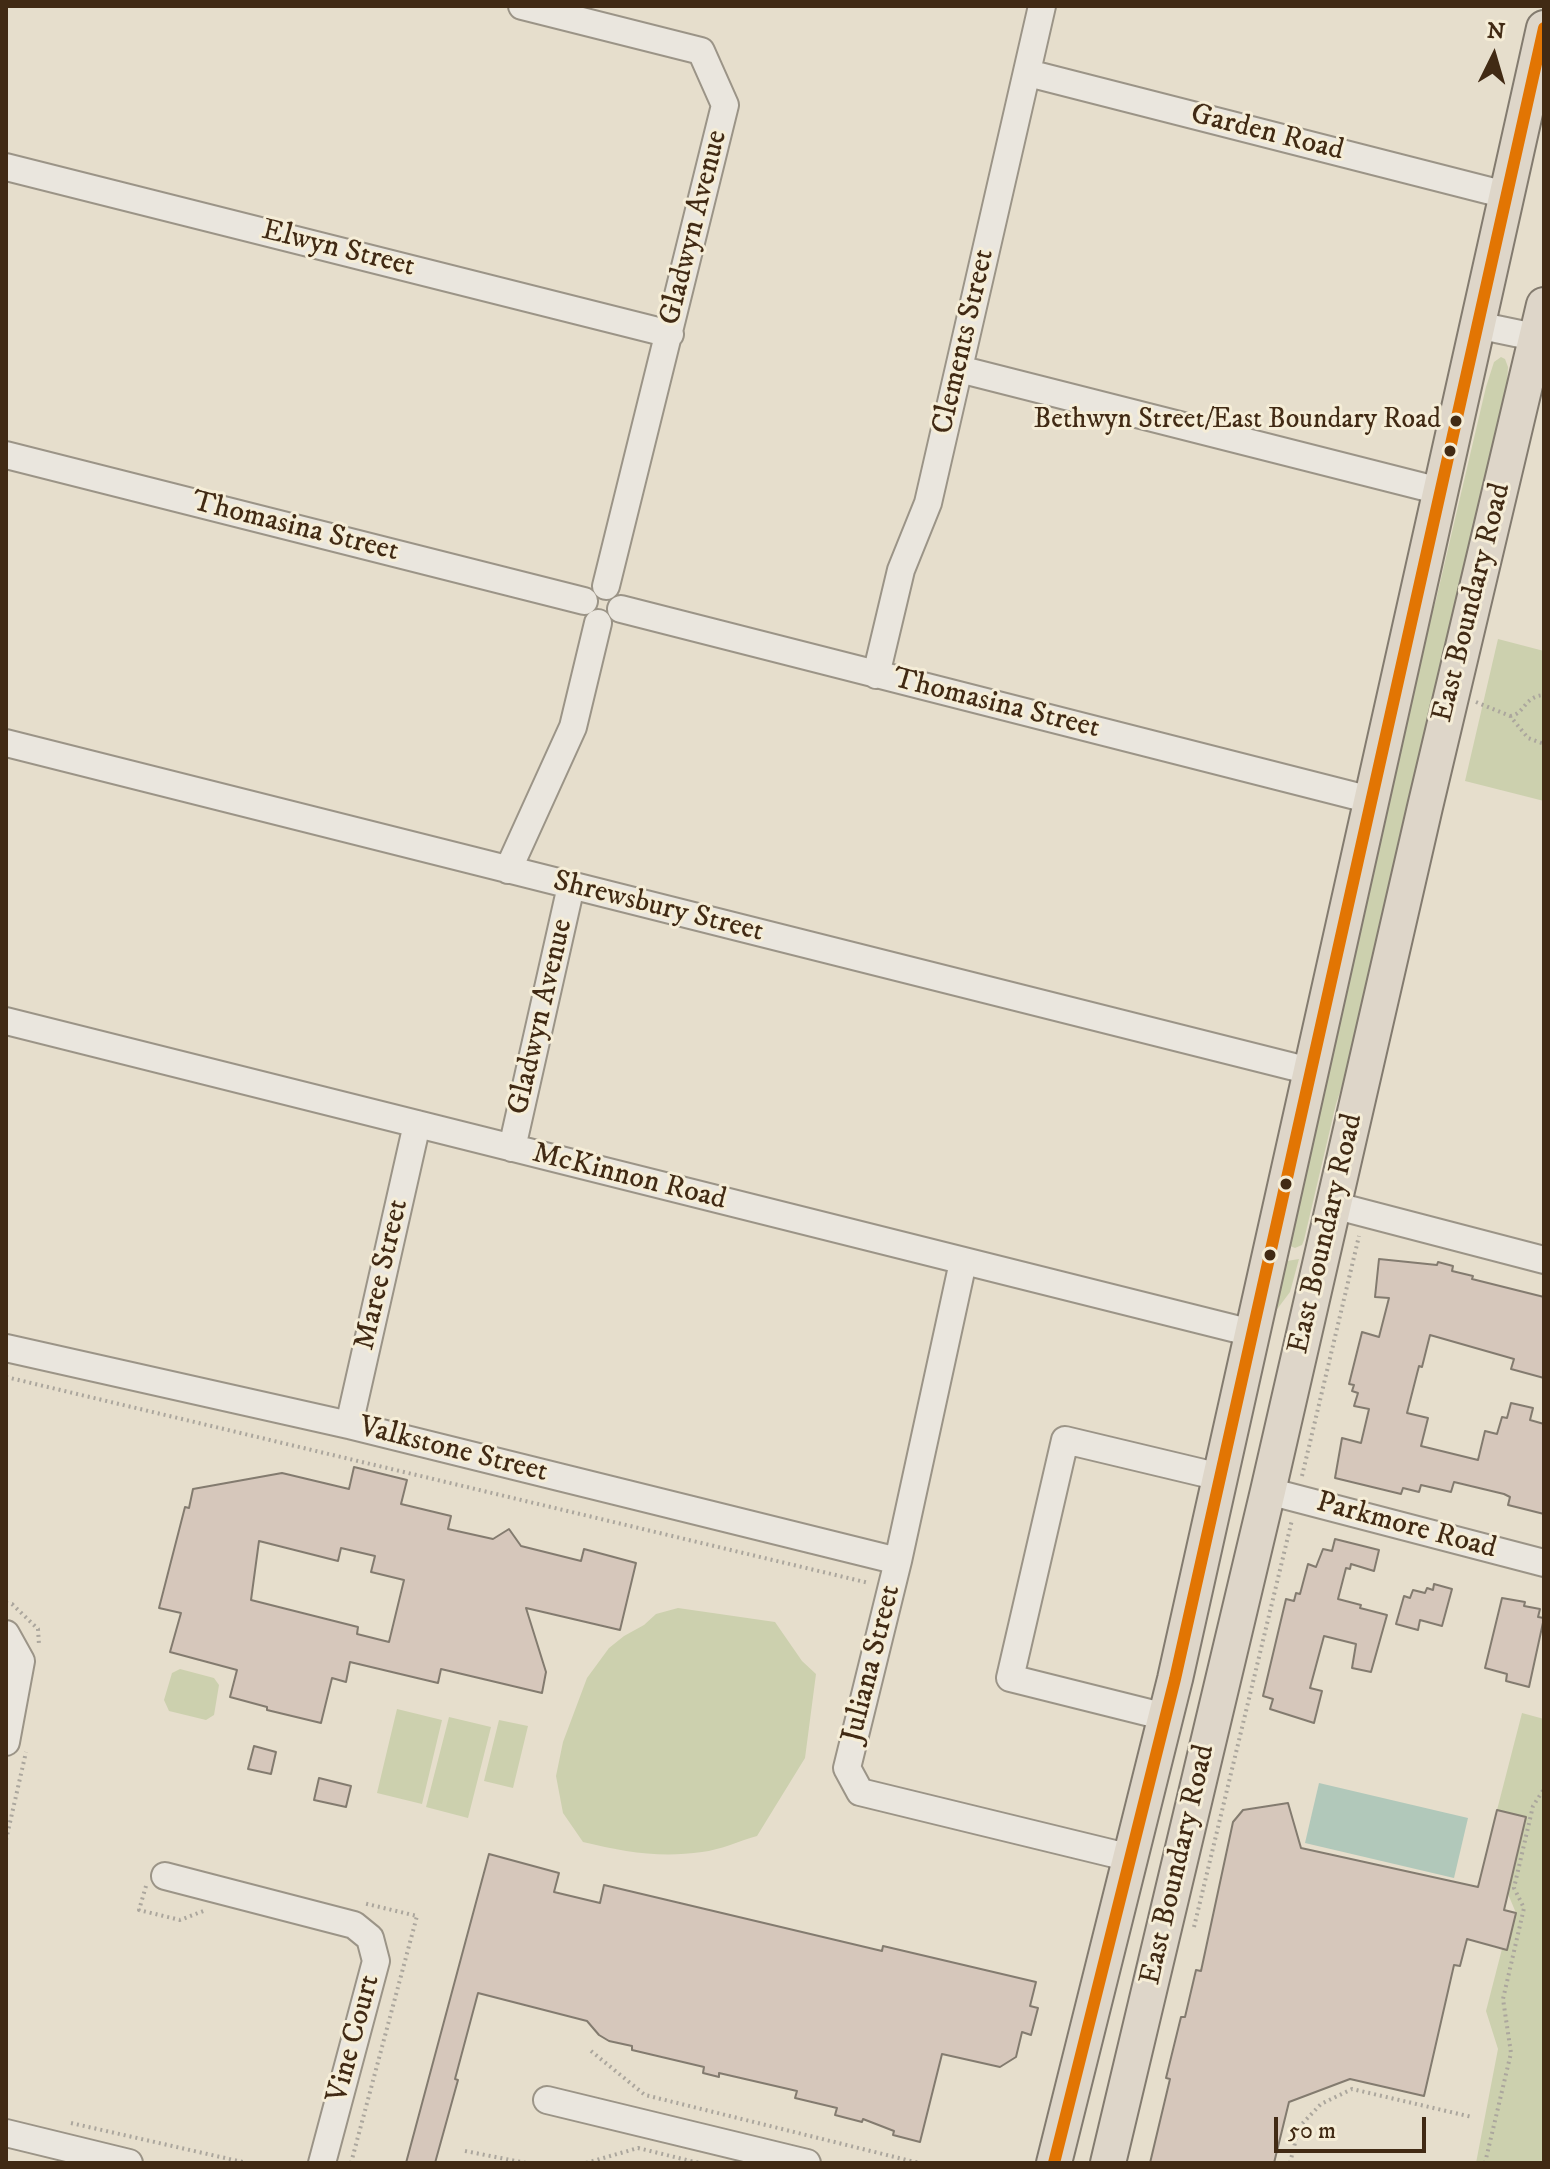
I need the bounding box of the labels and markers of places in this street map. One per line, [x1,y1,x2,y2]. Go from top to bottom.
place label: Bethwyn Street/East Boundary Road [1034,404,1441,438]
marker: Bethwyn Street/East Boundary Road [1448,413,1464,429]
unlabelled marker [1442,443,1458,459]
unlabelled marker [1278,1176,1294,1192]
unlabelled marker [1262,1247,1278,1263]

